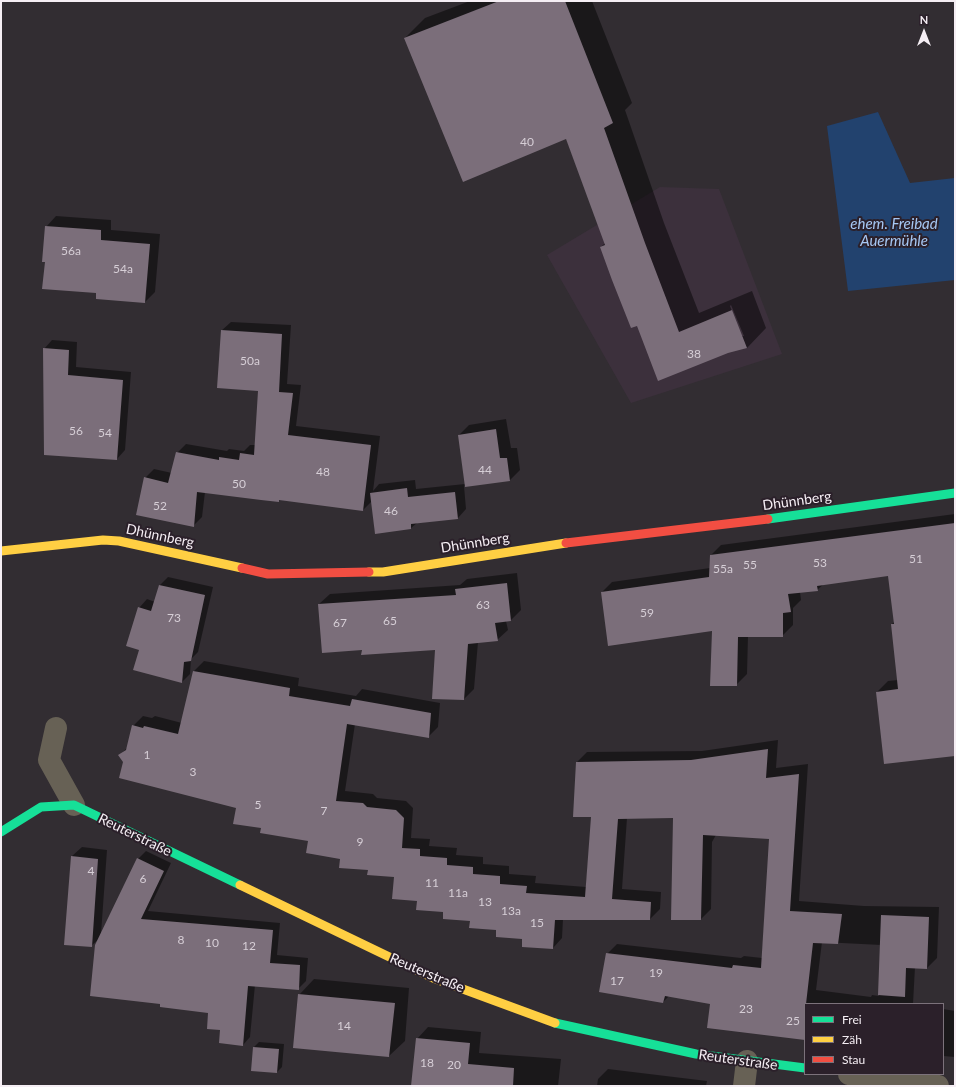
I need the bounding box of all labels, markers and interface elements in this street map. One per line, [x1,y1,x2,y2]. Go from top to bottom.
north arrow [904,12,944,52]
text: N [920,13,928,26]
house number: 40 [520,135,534,149]
water label: ehem. Freibad Auermühle [850,215,938,250]
house number: 56a [61,244,81,258]
house number: 54a [113,262,133,276]
house number: 38 [687,347,701,361]
house number: 50a [240,354,260,368]
house number: 56 [69,424,83,438]
house number: 54 [98,426,112,440]
house number: 44 [478,463,492,477]
house number: 48 [316,465,330,479]
house number: 50 [232,477,246,491]
street label: Dhünnberg [762,488,832,514]
house number: 52 [153,499,167,513]
house number: 46 [384,504,398,518]
street label: Dhünnberg [124,521,196,551]
street label: Dhünnberg [440,529,510,557]
house number: 51 [909,552,923,566]
house number: 53 [813,556,827,570]
house number: 55 [743,558,757,572]
house number: 55a [713,562,733,576]
house number: 63 [476,598,490,612]
house number: 59 [640,606,654,620]
house number: 73 [167,611,181,625]
house number: 65 [383,614,397,628]
house number: 67 [333,616,347,630]
house number: 1 [144,748,150,762]
house number: 3 [190,765,196,779]
house number: 5 [255,798,261,812]
house number: 7 [321,804,327,818]
street label: Reuterstraße [96,810,174,860]
house number: 9 [357,835,363,849]
house number: 4 [88,864,94,878]
house number: 6 [140,872,146,886]
house number: 11 [425,876,439,890]
house number: 11a [448,886,468,900]
house number: 13 [478,895,492,909]
house number: 13a [501,904,521,918]
house number: 15 [530,916,544,930]
house number: 8 [178,933,184,947]
house number: 10 [205,936,219,950]
house number: 12 [242,939,256,953]
street label: Reuterstraße [387,950,467,996]
house number: 19 [649,966,663,980]
house number: 17 [610,974,624,988]
house number: 23 [739,1002,753,1016]
legend [804,1003,944,1075]
text: Frei [842,1012,862,1027]
house number: 25 [786,1014,800,1028]
house number: 14 [337,1019,351,1033]
text: Zäh [842,1032,862,1047]
street label: Reuterstraße [697,1046,779,1074]
text: Stau [842,1052,865,1067]
house number: 18 [420,1056,434,1070]
house number: 20 [447,1058,461,1072]

